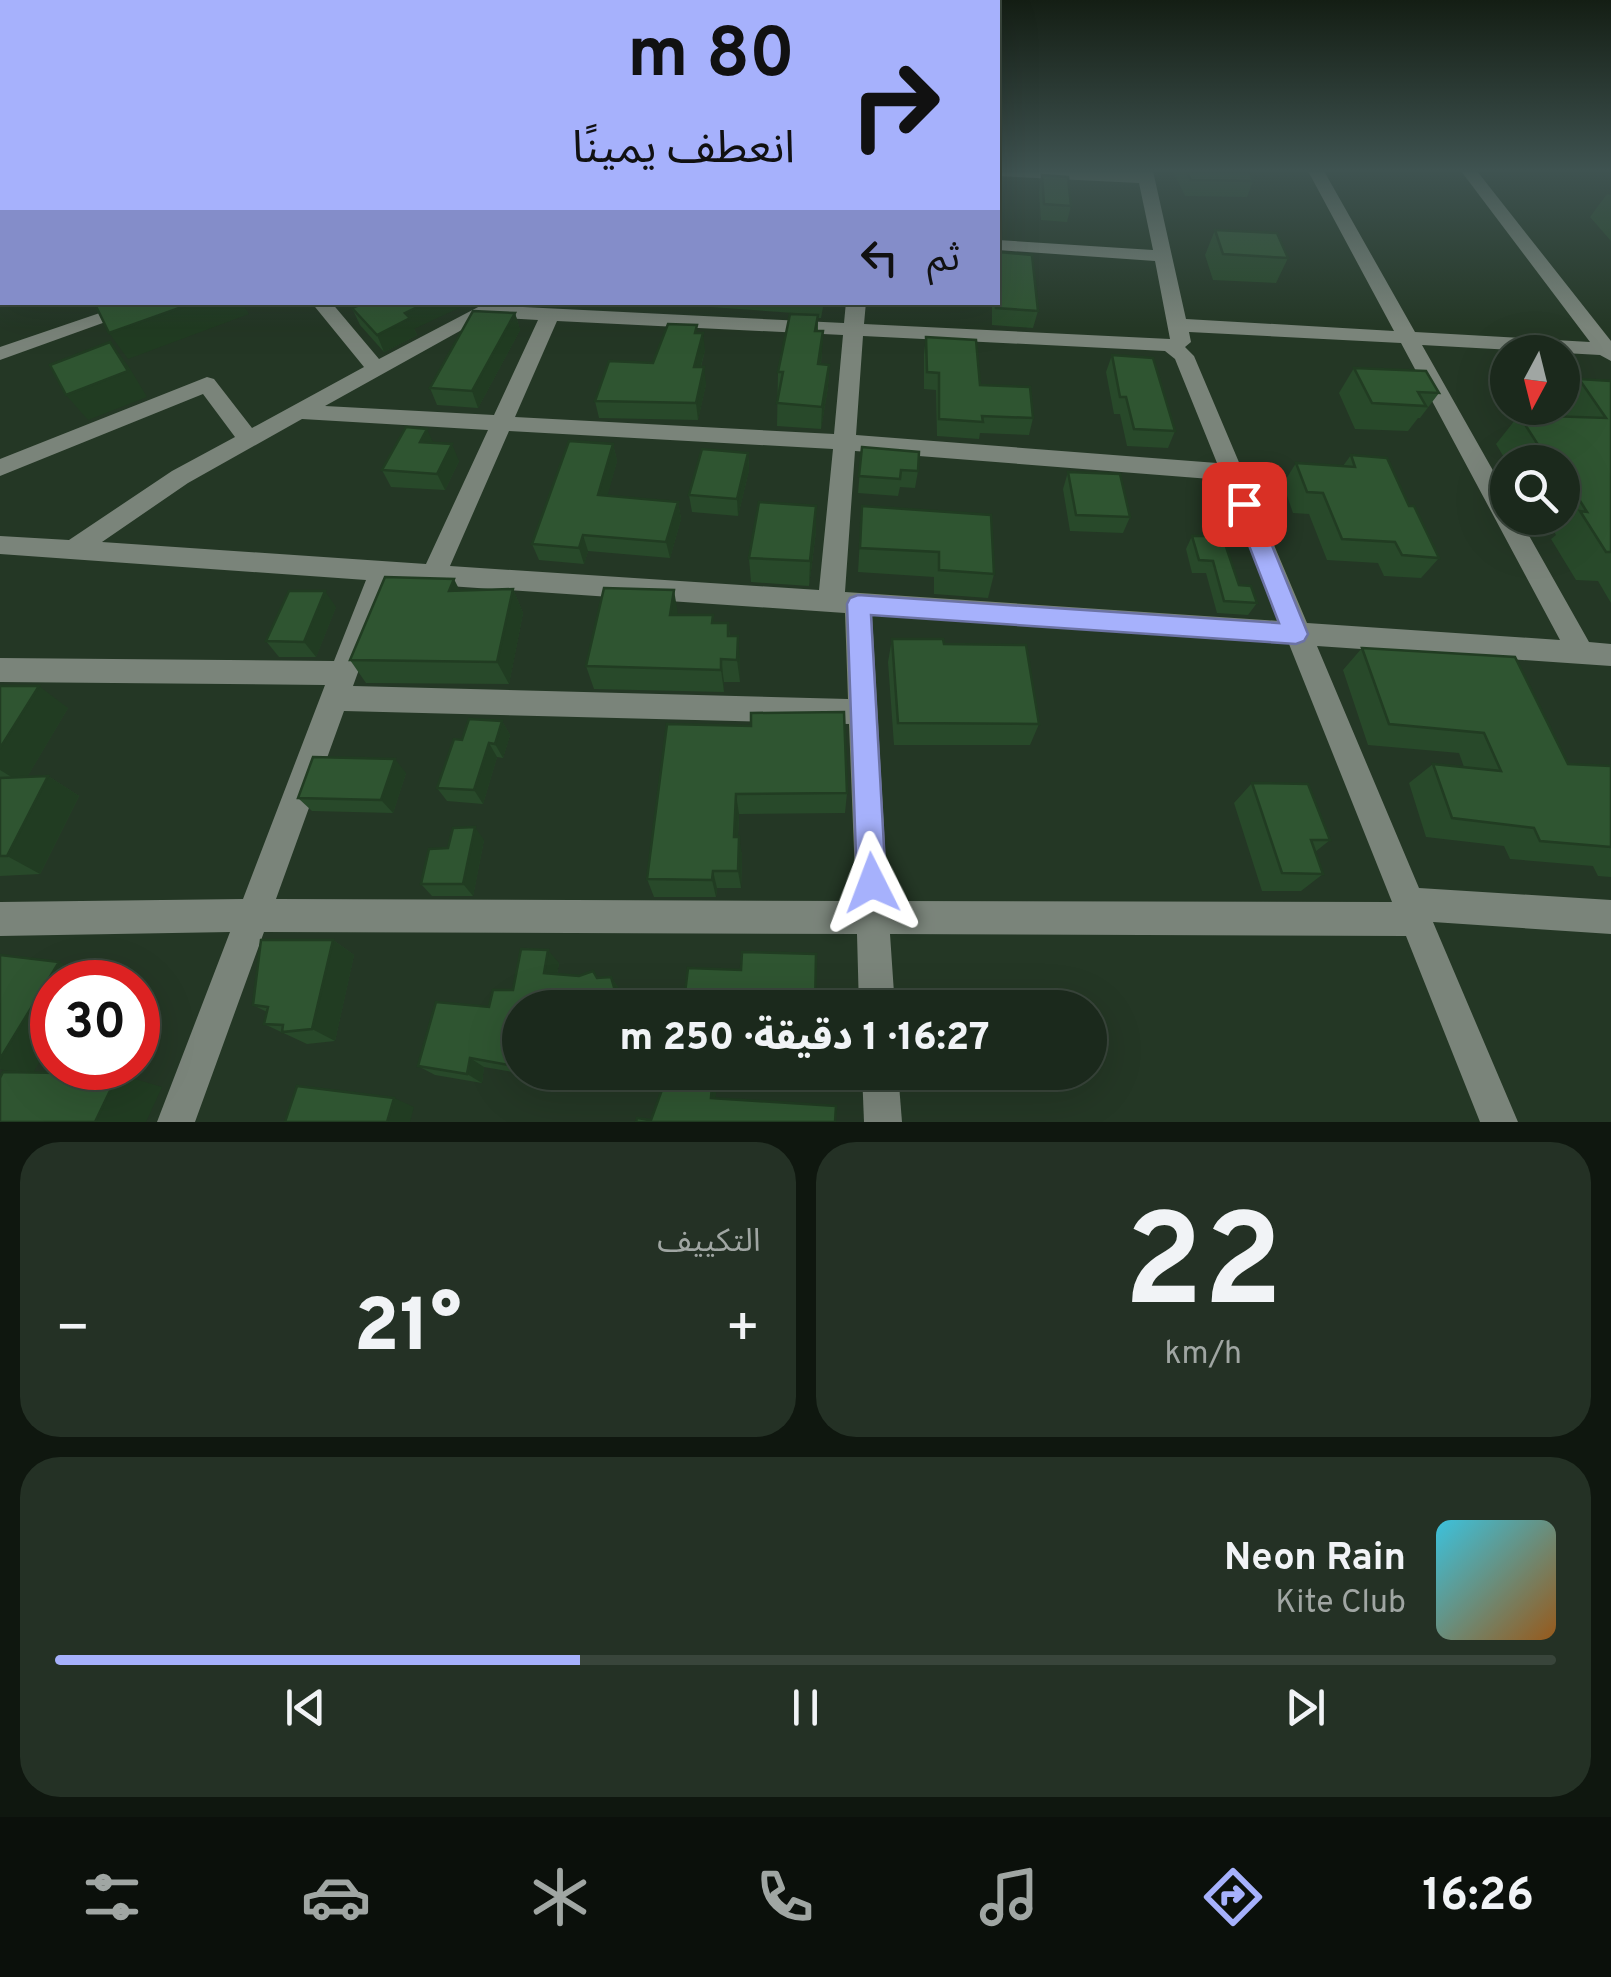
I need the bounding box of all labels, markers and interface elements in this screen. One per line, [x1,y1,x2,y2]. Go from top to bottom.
text: 80 m [627,13,795,102]
icon: right [830,40,960,170]
text: انعطف يمينًا [572,122,795,179]
icon: left [852,230,907,285]
text: ثم [927,236,960,285]
north arrow [1490,335,1580,425]
map controls [1490,335,1580,535]
button: search [1490,445,1580,535]
pin [1202,462,1287,547]
icon: arrive [1217,477,1272,532]
position arrow [820,831,924,935]
speed limit sign: 30 [30,960,160,1090]
text: 16:27 · 1 دقيقة · 250 m [620,1015,989,1064]
text: 22 [1124,1187,1283,1352]
text: التكييف [657,1223,761,1263]
text: 21° [354,1283,462,1378]
text: − [55,1296,90,1366]
text: + [725,1296,760,1366]
text: km/h [1164,1335,1242,1375]
text: Neon Rain [1224,1535,1406,1584]
text: Kite Club [1275,1584,1406,1624]
icon: previous [278,1680,333,1735]
icon: pause [778,1680,833,1735]
icon: next [1278,1680,1333,1735]
icon: filters [77,1862,147,1932]
icon: car [301,1862,371,1932]
icon: climate [525,1862,595,1932]
icon: phone [750,1862,820,1932]
icon: music [974,1862,1044,1932]
icon: directions [1198,1862,1268,1932]
text: 16:26 [1422,1869,1534,1926]

